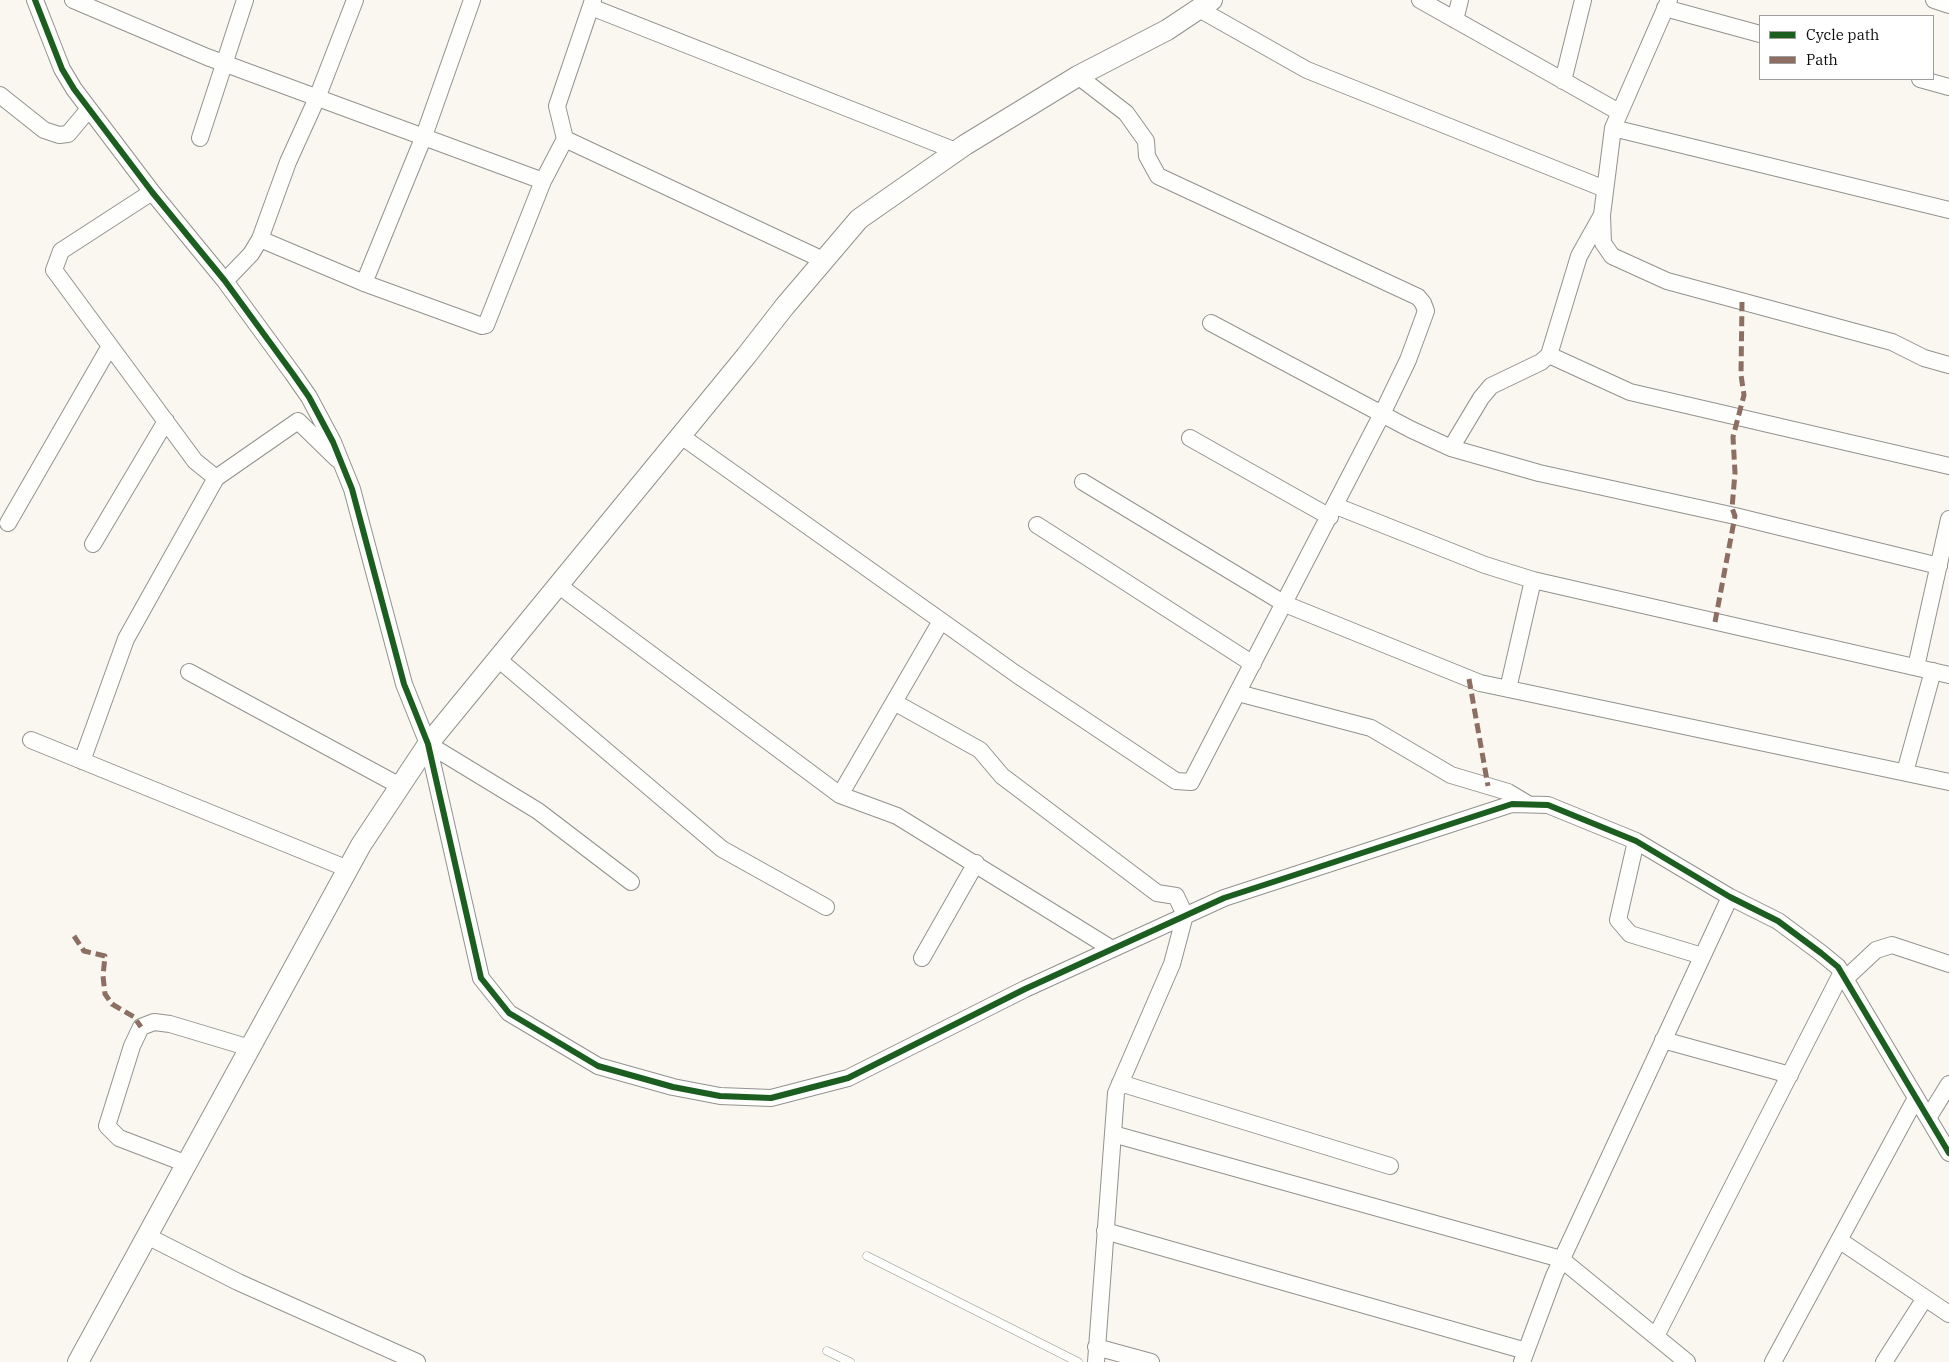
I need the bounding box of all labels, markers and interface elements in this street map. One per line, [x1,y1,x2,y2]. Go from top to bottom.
legend [1759,15,1934,80]
text: Cycle path [1806,25,1879,44]
text: Path [1806,50,1838,69]

